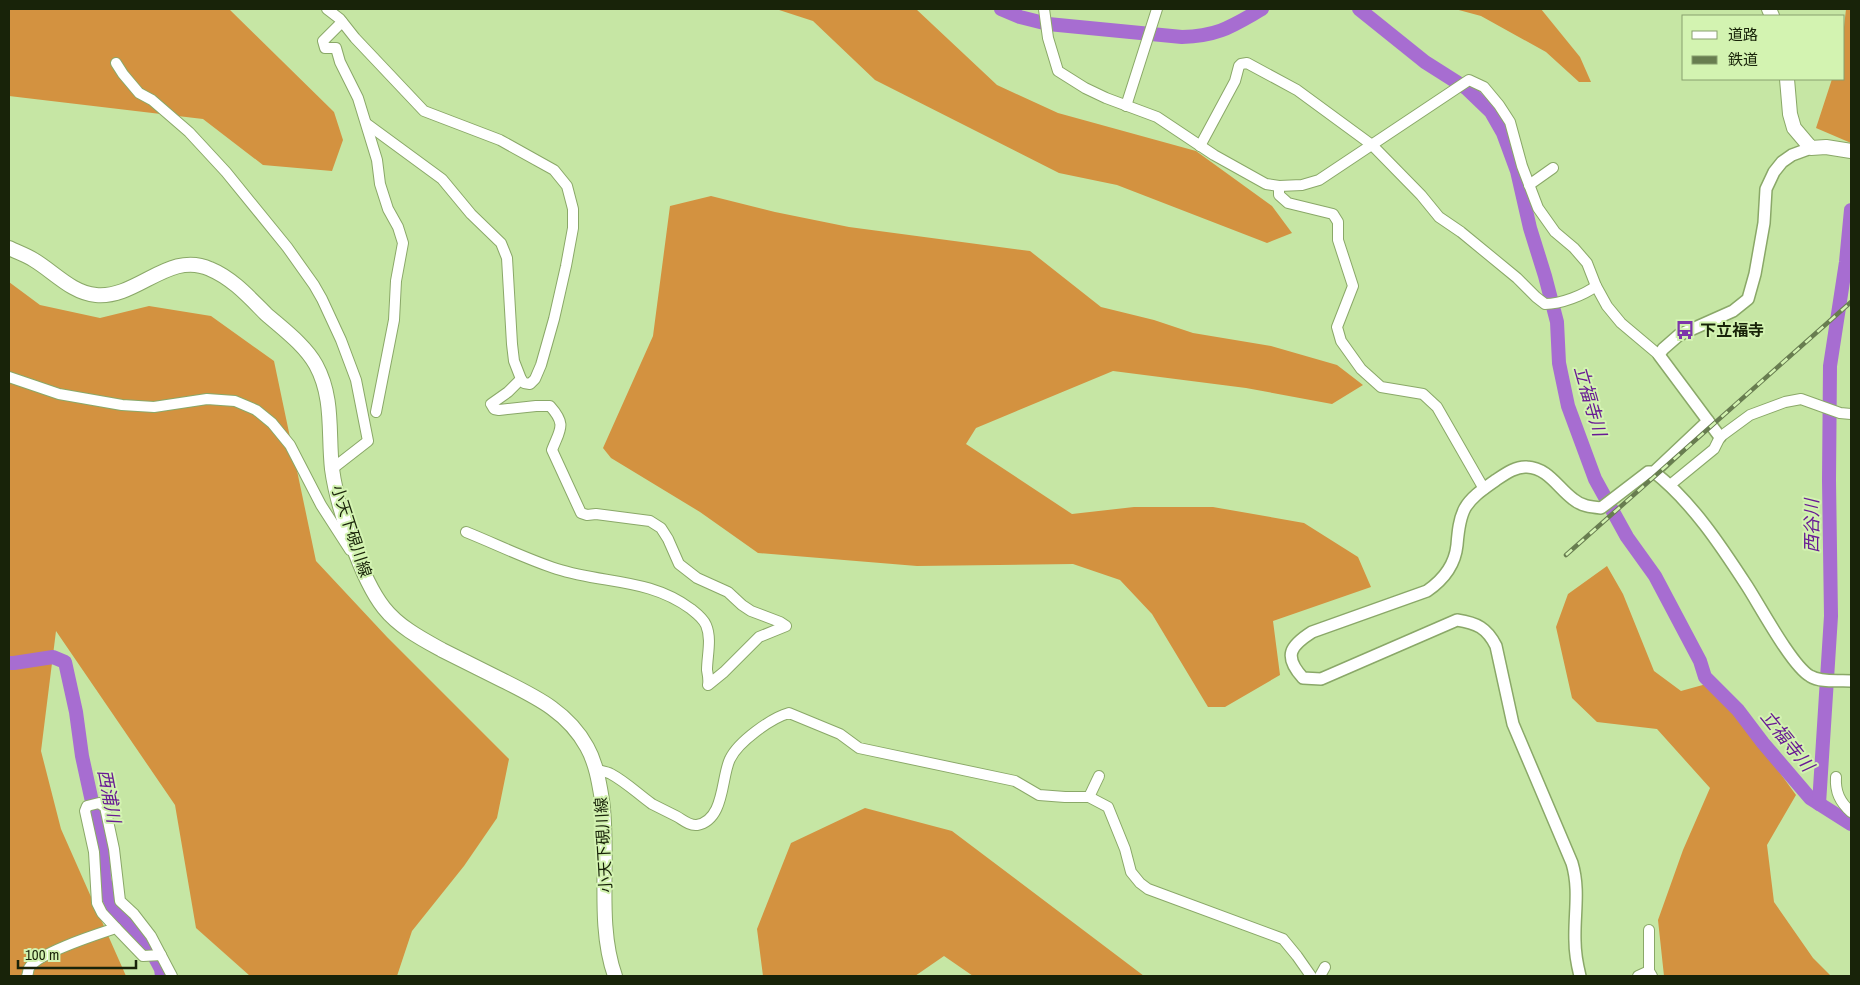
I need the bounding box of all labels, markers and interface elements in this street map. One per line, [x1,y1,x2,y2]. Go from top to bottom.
legend [1682,15,1845,80]
text: 道路 [1728,24,1758,45]
text: 鉄道 [1728,49,1758,70]
bus stop icon: 下立福寺 [1674,319,1696,341]
place label: 下立福寺 [1700,319,1764,341]
water label: 立福寺川 [1569,363,1613,441]
street label: 小天下硯川線 [327,482,377,580]
water label: 西谷川 [1799,497,1824,553]
water label: 立福寺川 [1755,705,1821,778]
water label: 西浦川 [92,767,127,827]
street label: 小天下硯川線 [590,796,616,894]
scale bar [18,938,135,970]
text: 100 m [25,944,59,965]

